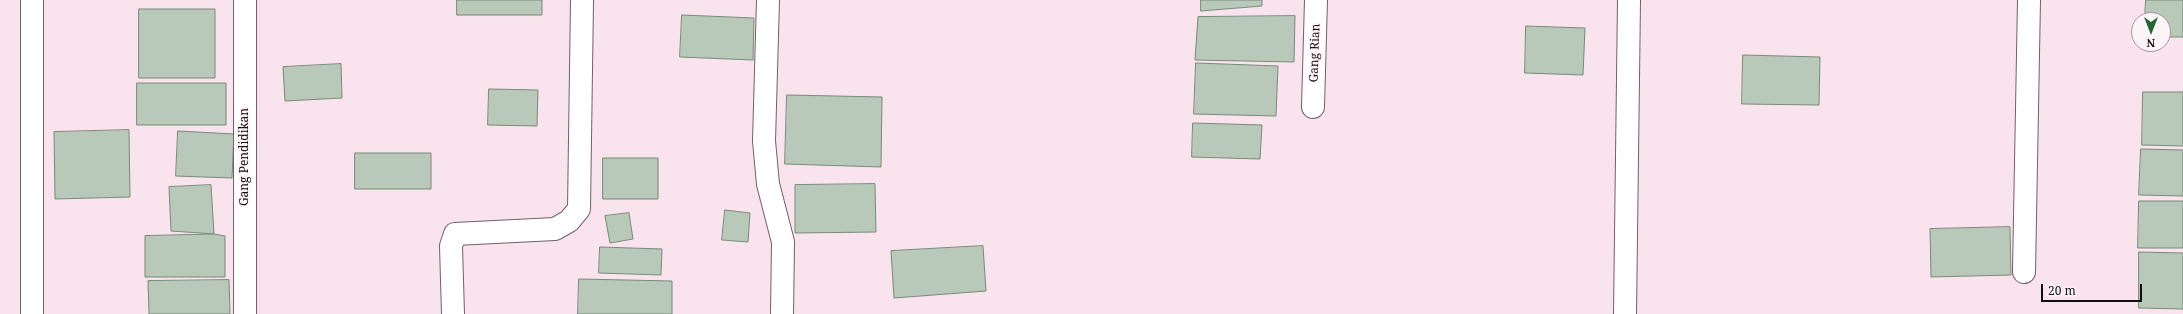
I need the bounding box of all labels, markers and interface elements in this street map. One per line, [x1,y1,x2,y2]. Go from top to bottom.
north arrow [2131,12,2171,52]
street label: Gang Rian [1307,23,1323,83]
text: N [2147,36,2155,51]
street label: Gang Pendidikan [238,108,252,206]
scale bar [2043,276,2144,302]
text: 20 m [2048,282,2076,299]

